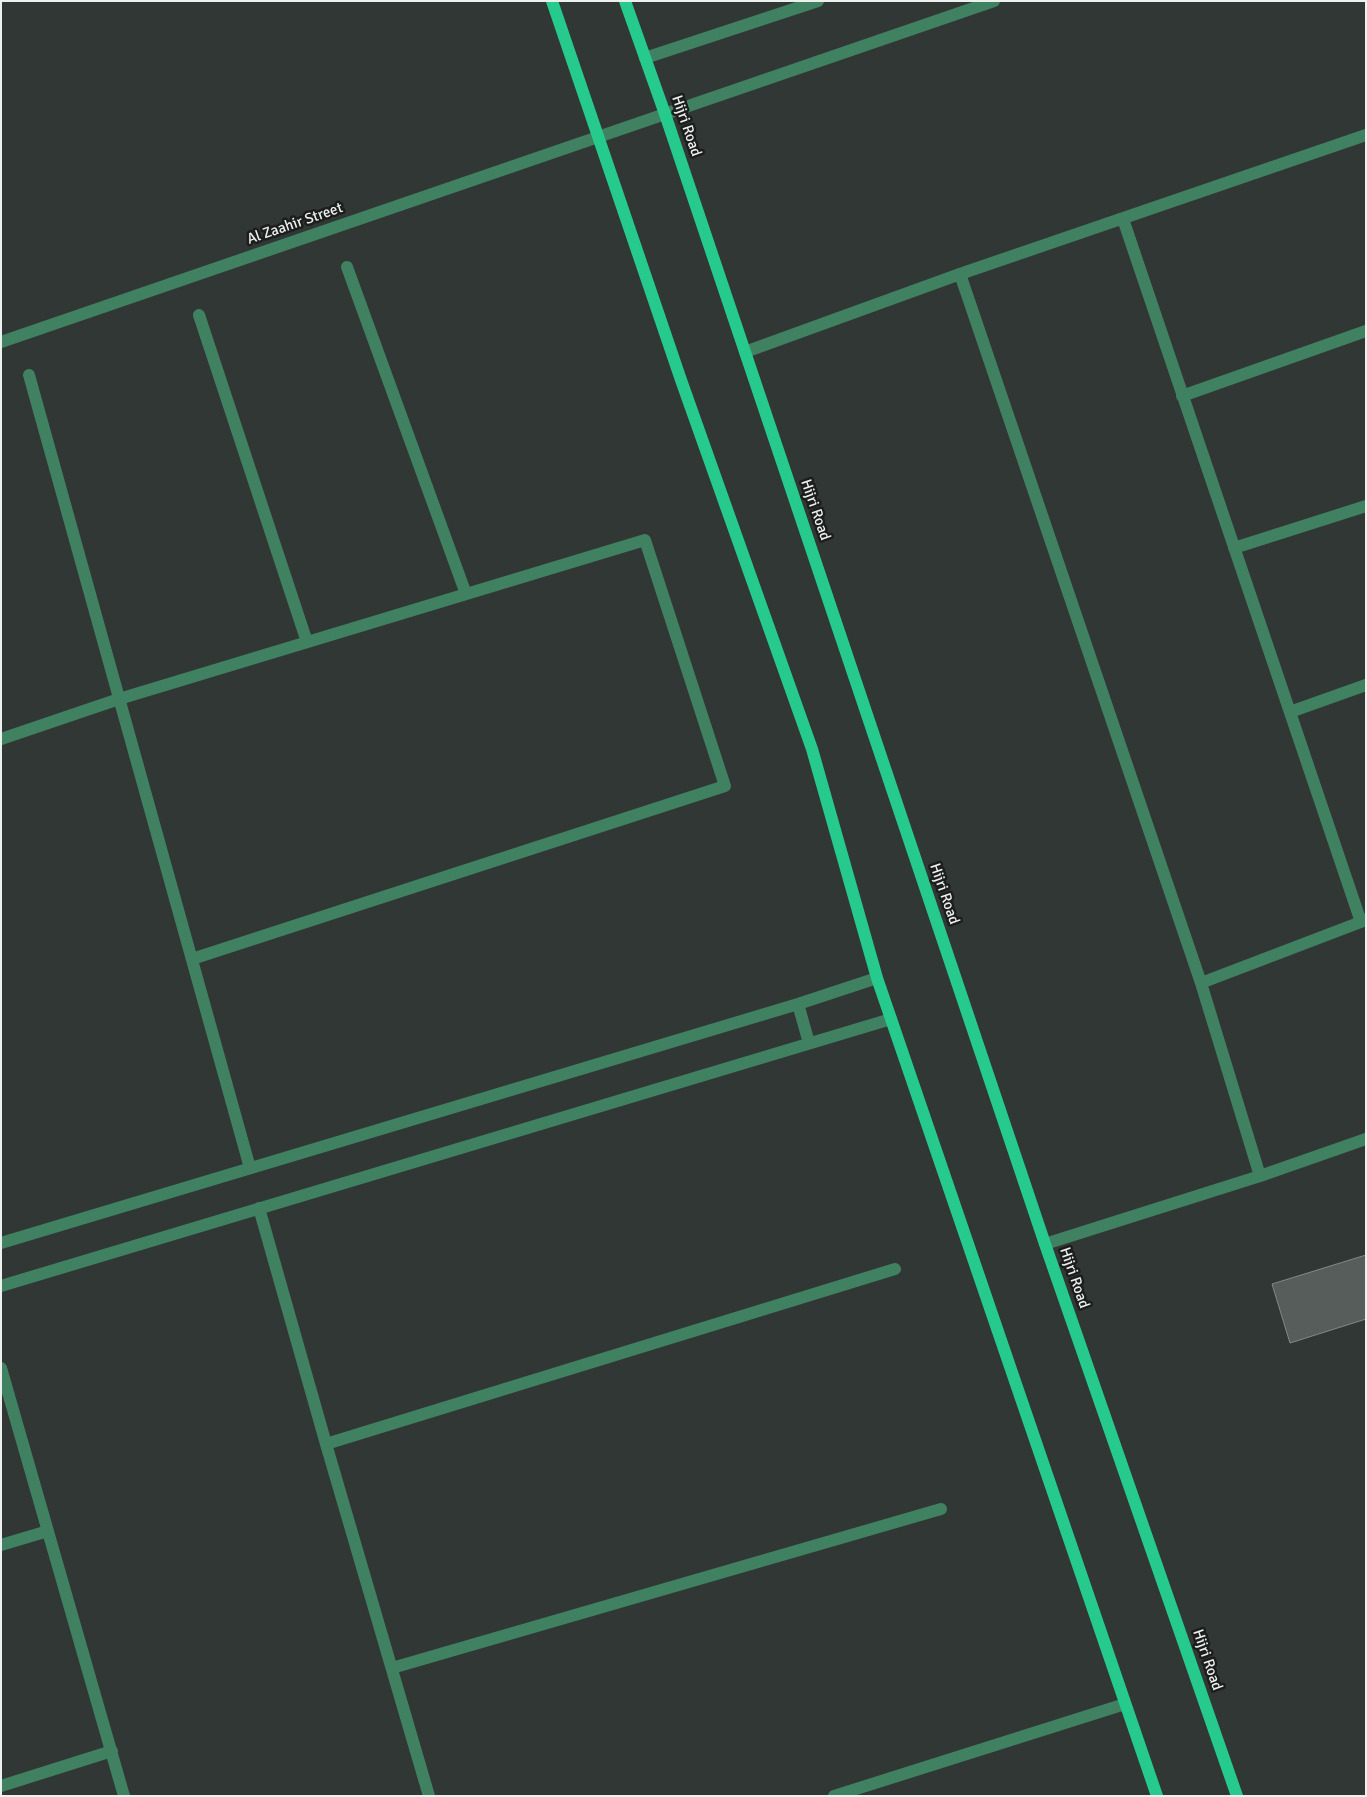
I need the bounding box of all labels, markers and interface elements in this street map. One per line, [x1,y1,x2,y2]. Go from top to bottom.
street label: Hijri Road [667,93,705,159]
street label: Al Zaahir Street [245,199,345,249]
street label: Hijri Road [796,477,834,543]
street label: Hijri Road [925,861,963,927]
street label: Hijri Road [1055,1245,1093,1311]
street label: Hijri Road [1188,1627,1226,1693]

